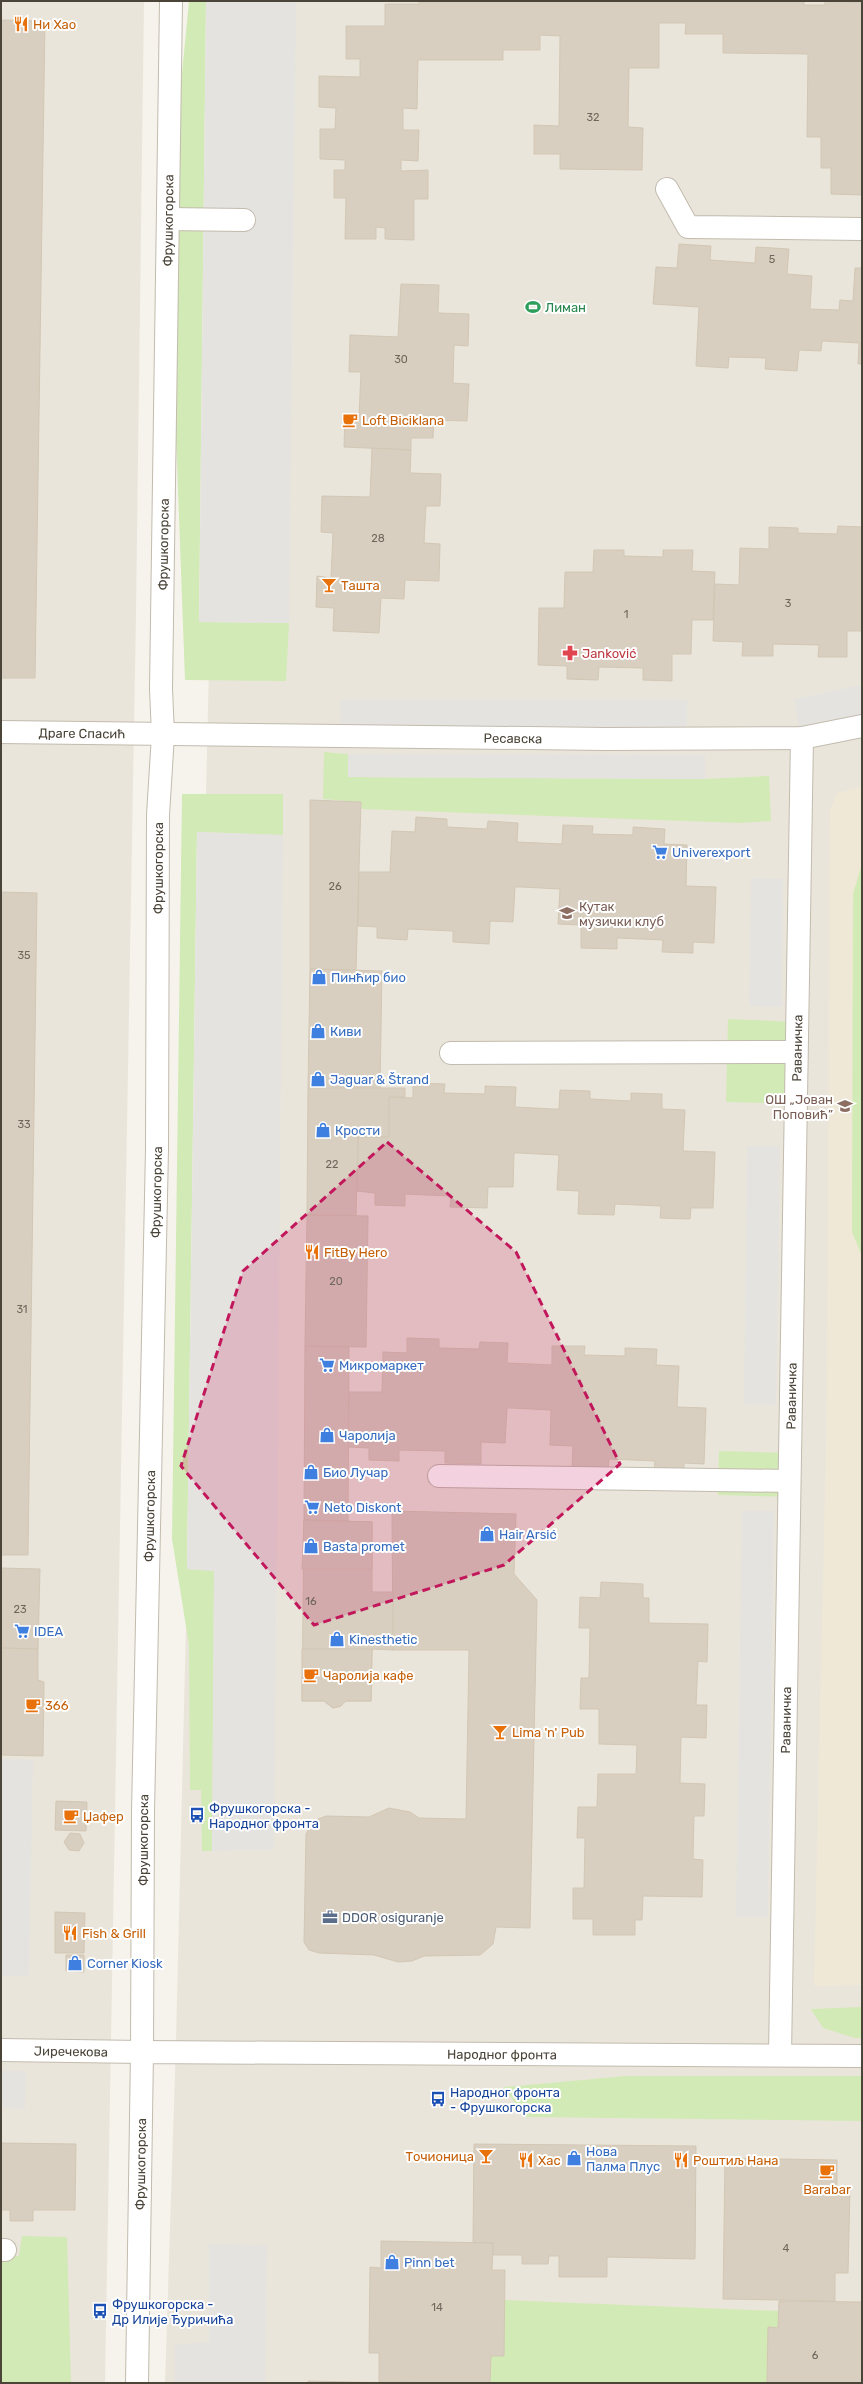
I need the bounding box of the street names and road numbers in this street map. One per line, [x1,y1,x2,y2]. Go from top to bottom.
street label: Фрушкогорска [160,174,176,267]
street label: Фрушкогорска [155,498,172,591]
street label: Драге Спасић [39,725,125,741]
street label: Ресавска [484,731,542,746]
street label: Фрушкогорска [151,822,166,914]
street label: Раваничка [789,1014,805,1082]
street label: Фрушкогорска [148,1146,165,1238]
street label: Раваничка [783,1362,800,1430]
street label: Фрушкогорска [141,1470,158,1562]
street label: Раваничка [778,1686,794,1754]
street label: Фрушкогорска [136,1794,151,1886]
street label: Јиречекова [34,2043,108,2060]
street label: Народног фронта [447,2047,557,2062]
street label: Фрушкогорска [133,2118,149,2210]

